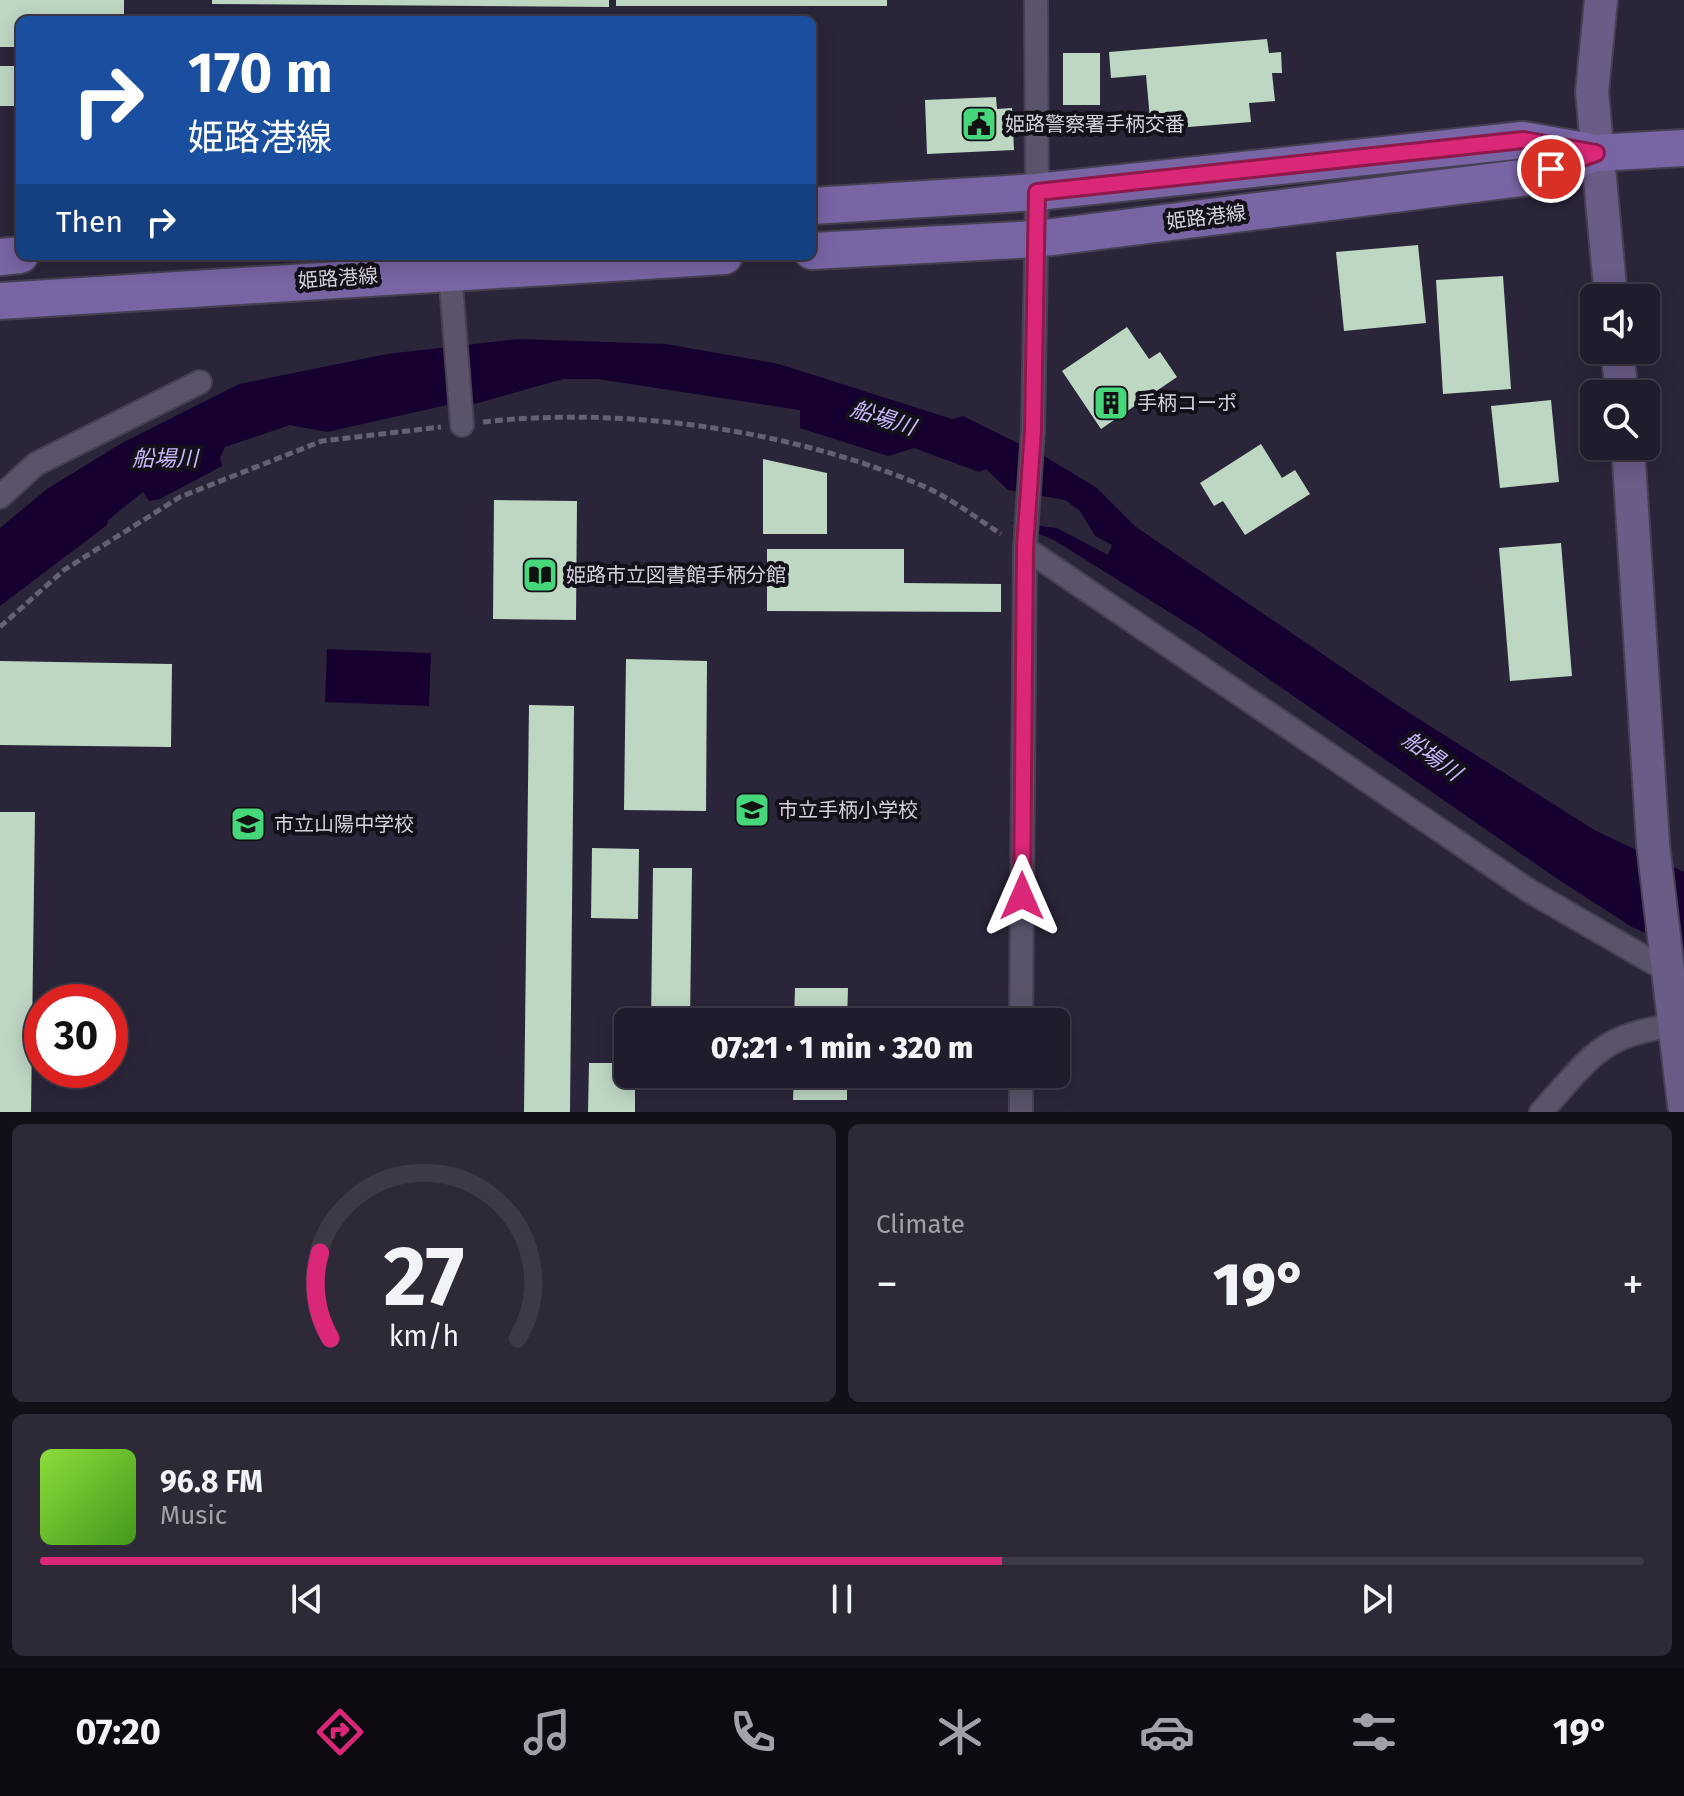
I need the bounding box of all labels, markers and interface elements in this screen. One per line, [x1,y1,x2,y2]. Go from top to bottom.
text: 170 m [188,40,333,107]
icon: right [56,48,160,152]
public building icon: 姫路警察署手柄交番 [960,105,998,143]
place label: 姫路警察署手柄交番 [1005,112,1185,136]
text: 姫路港線 [188,116,332,160]
pin [1517,135,1585,203]
icon: arrive [1529,147,1573,191]
icon: right [139,200,183,244]
street label: 姫路港線 [1165,200,1247,234]
text: Then [56,204,123,240]
street label: 姫路港線 [297,263,379,293]
map controls [1580,284,1660,460]
button: sound [1580,284,1660,364]
button: search [1580,380,1660,460]
building icon: 手柄コーポ [1092,384,1130,422]
place label: 手柄コーポ [1137,391,1237,415]
water label: 船場川 [847,395,920,442]
water label: 船場川 [132,445,200,472]
library icon: 姫路市立図書館手柄分館 [521,556,559,594]
place label: 姫路市立図書館手柄分館 [566,563,786,587]
water label: 船場川 [1397,726,1468,787]
school or university icon: 市立手柄小学校 [733,791,771,829]
place label: 市立手柄小学校 [778,798,918,822]
school or university icon: 市立山陽中学校 [229,805,267,843]
place label: 市立山陽中学校 [274,812,414,836]
position arrow [980,854,1064,938]
speed limit sign: 30 [24,984,128,1088]
text: 07:21 · 1 min · 320 m [711,1030,973,1066]
text: Climate [876,1209,965,1240]
text: 27 [383,1227,465,1327]
text: 19° [1213,1249,1307,1321]
text: − [876,1258,898,1311]
text: + [1622,1258,1644,1311]
text: km/h [389,1319,459,1354]
text: 96.8 FM [160,1464,263,1500]
text: Music [160,1500,227,1531]
icon: previous [285,1577,329,1621]
icon: pause [820,1577,864,1621]
icon: next [1355,1577,1399,1621]
icon: directions [312,1704,368,1760]
icon: music [519,1704,575,1760]
icon: phone [725,1704,781,1760]
icon: climate [932,1704,988,1760]
icon: car [1139,1704,1195,1760]
icon: filters [1346,1704,1402,1760]
text: 07:20 [75,1710,161,1754]
text: 19° [1553,1710,1608,1754]

